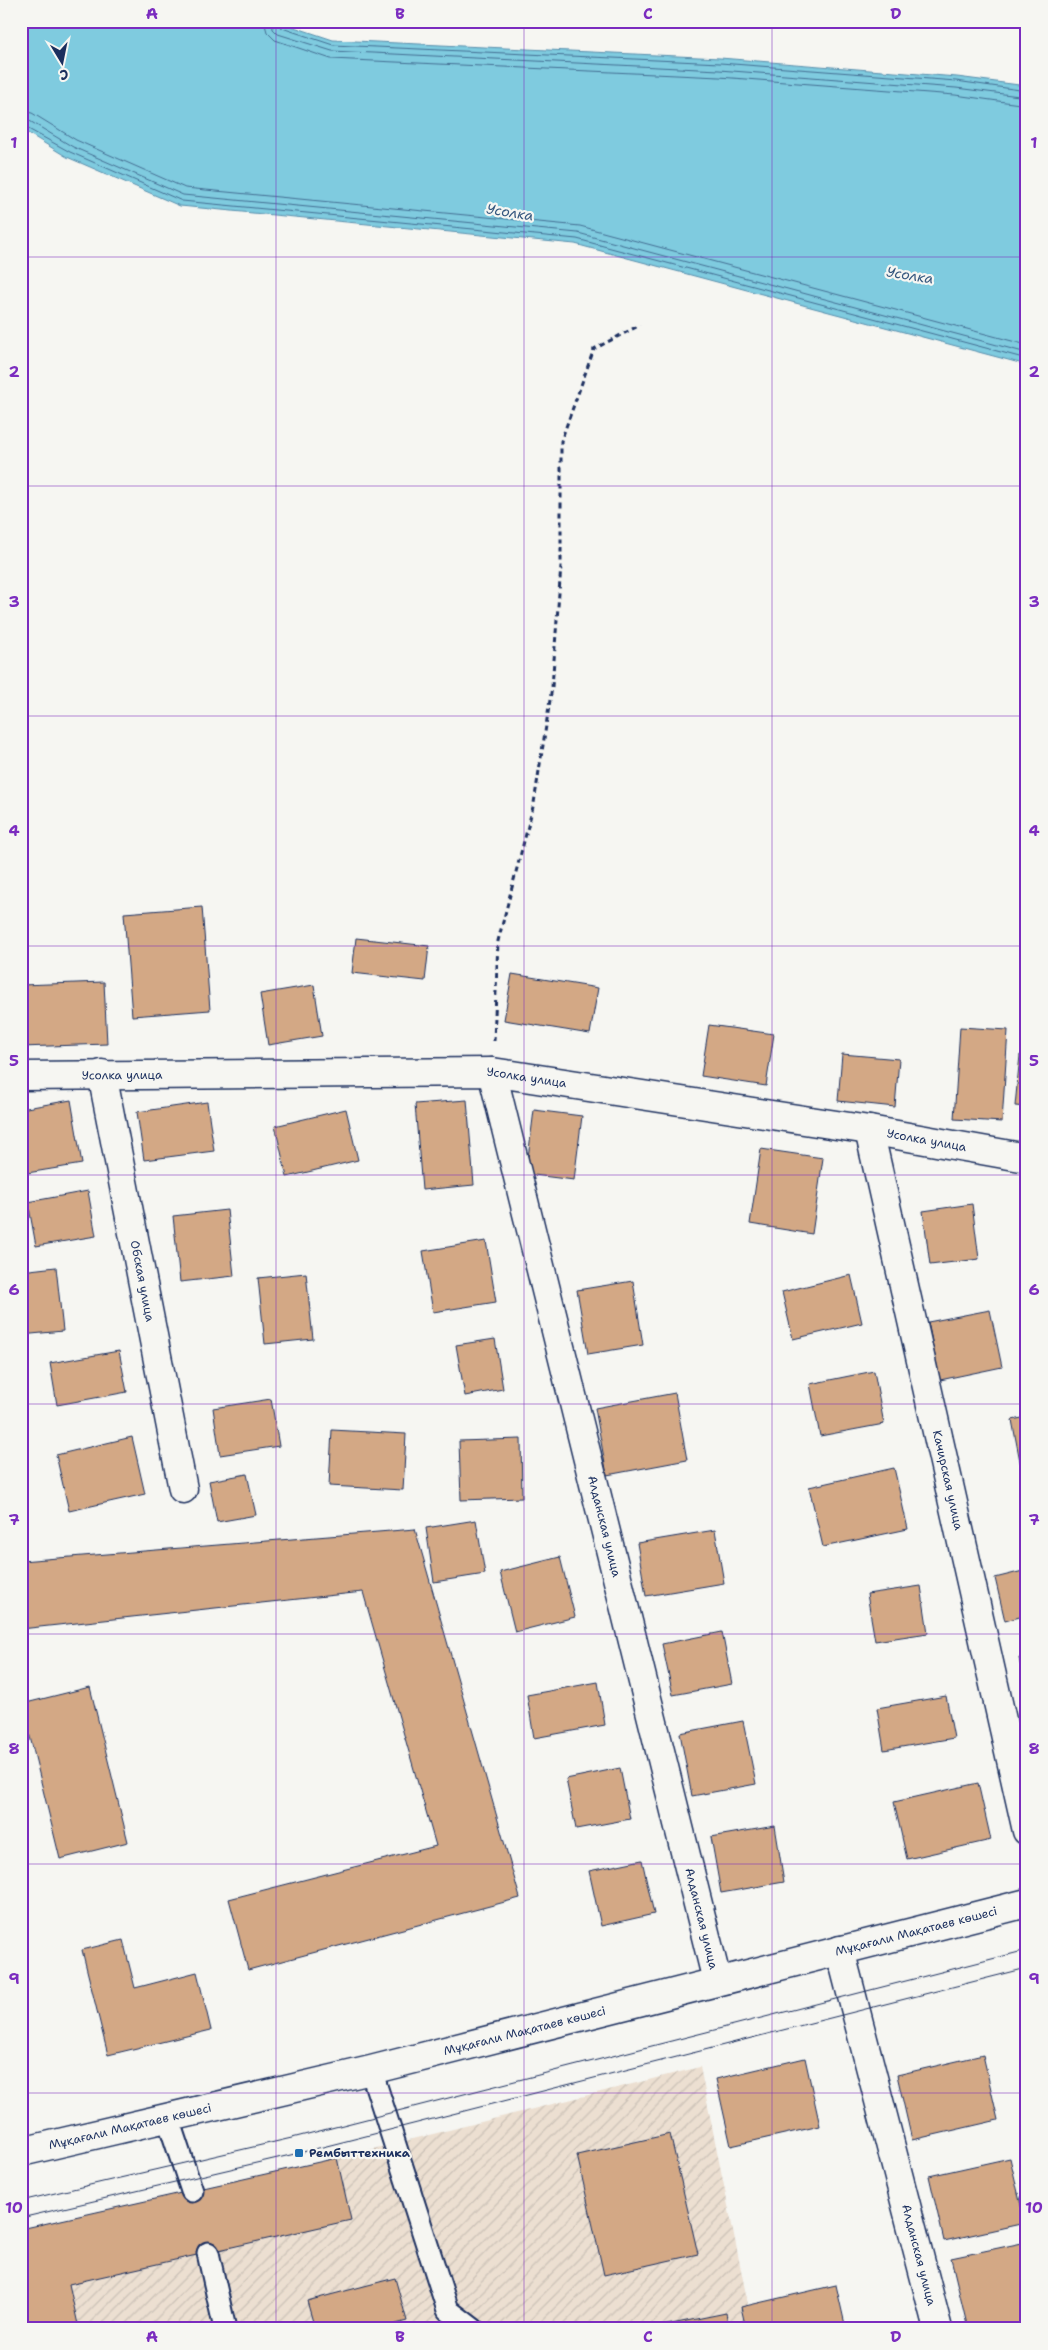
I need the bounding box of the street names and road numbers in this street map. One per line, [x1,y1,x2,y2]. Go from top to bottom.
street label: Усолка улица [487,1064,568,1091]
street label: Усолка улица [82,1067,163,1083]
street label: Усолка улица [885,1125,968,1155]
street label: Обская улица [127,1239,158,1324]
street label: Качирская улица [929,1429,967,1532]
street label: Алданская улица [584,1474,625,1579]
street label: Алданская улица [681,1866,722,1971]
street label: Мұқағали Мақатаев көшесі [833,1903,999,1960]
street label: Мұқағали Мақатаев көшесі [442,2003,607,2059]
street label: Мұқағали Мақатаев көшесі [47,2100,213,2153]
street label: Алданская улица [898,2203,940,2308]

